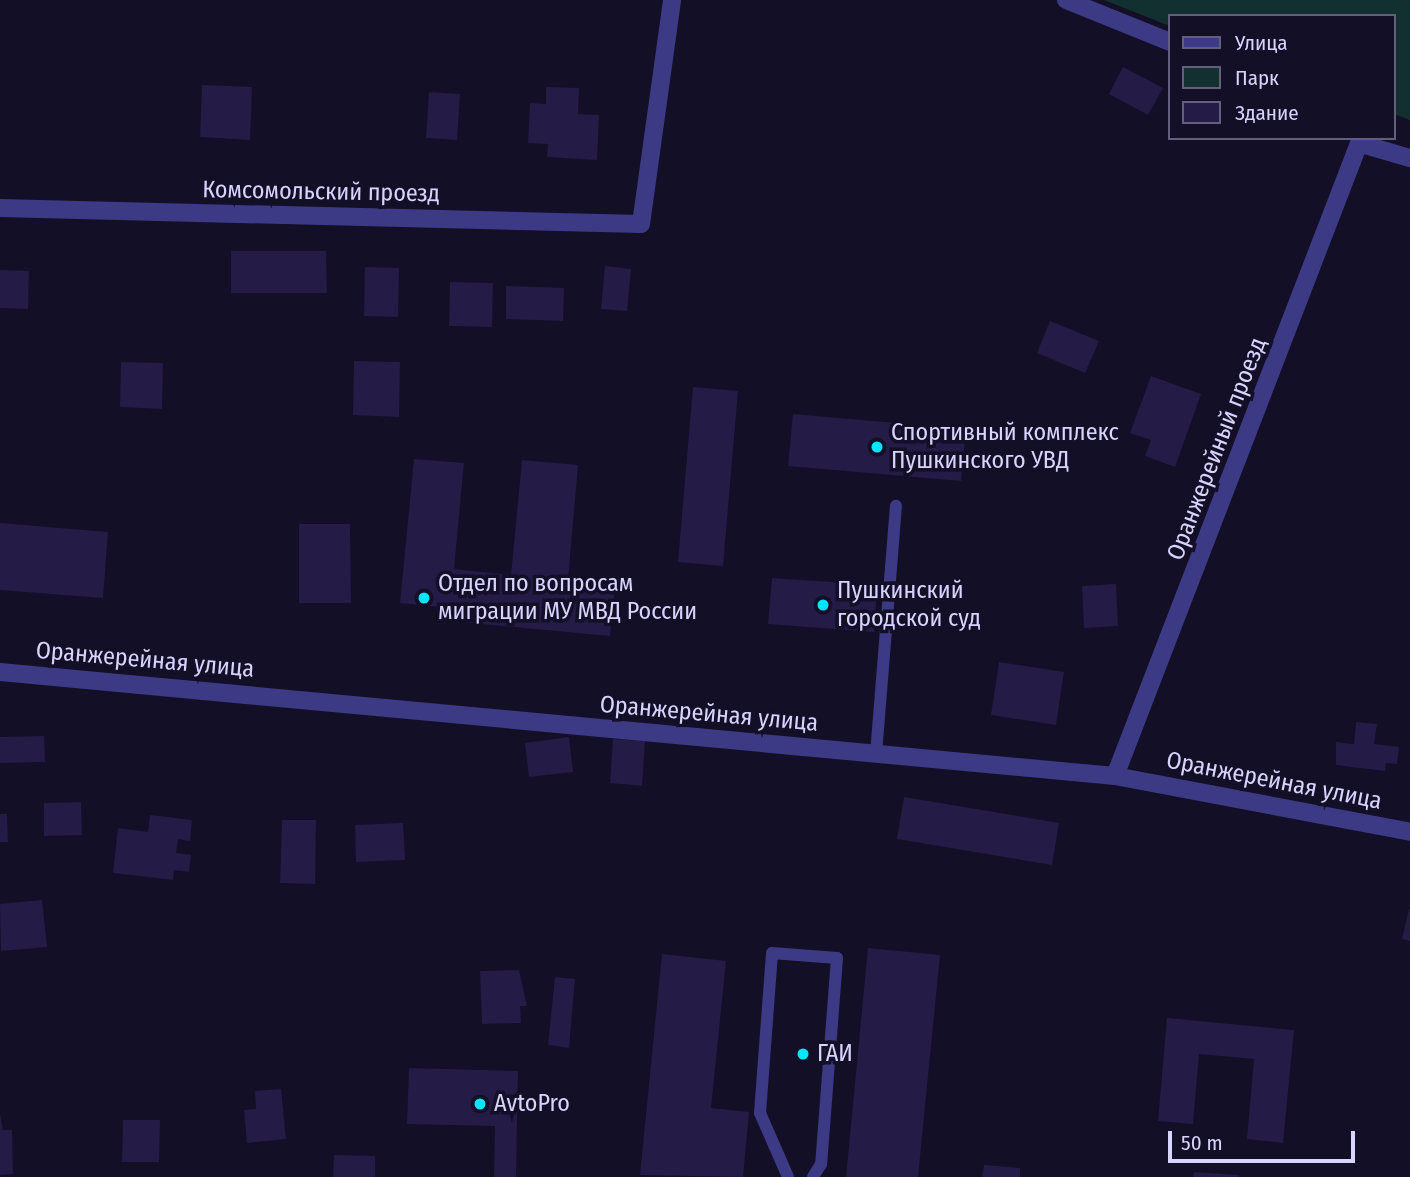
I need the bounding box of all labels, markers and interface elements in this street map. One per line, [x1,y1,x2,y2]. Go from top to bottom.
legend [1168,14,1396,140]
text: Улица [1235,30,1288,56]
text: Парк [1235,65,1279,91]
text: Здание [1235,100,1299,126]
street label: Комсомольский проезд [202,176,440,208]
street label: Оранжерейный проезд [1161,334,1273,564]
place label: Спортивный комплекс Пушкинского УВД [891,419,1119,475]
marker: Спортивный комплекс Пушкинского УВД [869,439,885,455]
place label: Отдел по вопросам миграции МУ МВД России [438,570,697,626]
place label: Пушкинский городской суд [837,577,981,633]
marker: Отдел по вопросам миграции МУ МВД России [416,590,432,606]
marker: Пушкинский городской суд [815,597,831,613]
street label: Оранжерейная улица [35,636,255,684]
street label: Оранжерейная улица [599,690,819,738]
street label: Оранжерейная улица [1164,746,1384,816]
place label: ГАИ [817,1040,853,1068]
marker: ГАИ [795,1046,811,1062]
place label: AvtoPro [494,1090,570,1118]
marker: AvtoPro [472,1096,488,1112]
scale bar [1172,1118,1359,1162]
text: 50 m [1181,1130,1223,1156]

